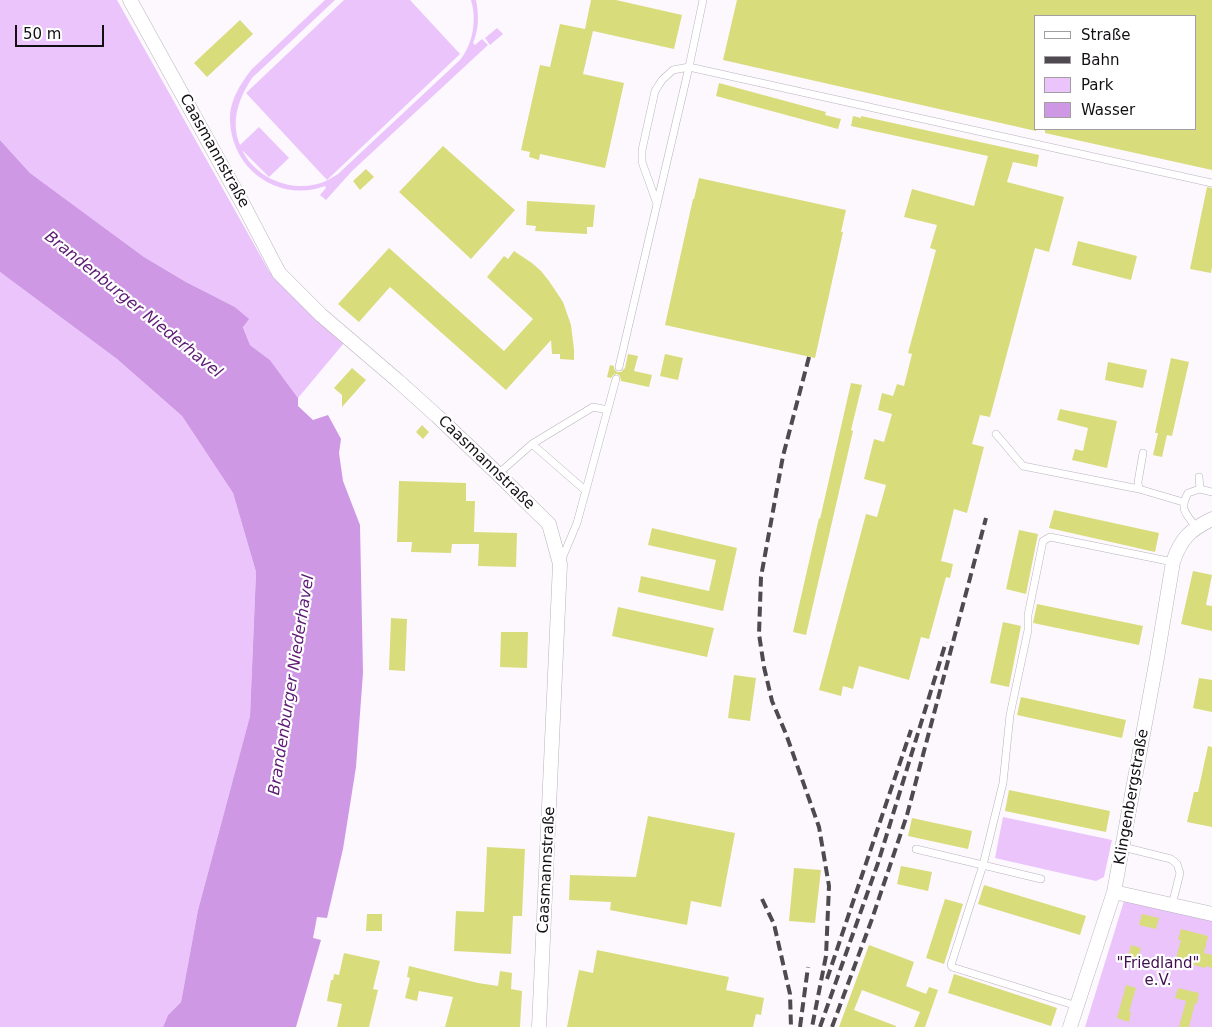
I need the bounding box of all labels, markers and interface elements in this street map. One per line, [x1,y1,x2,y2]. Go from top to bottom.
scale bar [18,15,106,47]
legend [1034,15,1197,130]
text: 50 m [23,25,61,43]
text: Straße [1081,26,1130,44]
text: Bahn [1081,51,1120,69]
text: Park [1081,76,1113,94]
street label: Caasmannstraße [175,91,253,211]
text: Wasser [1081,101,1135,119]
water label: Brandenburger Niederhavel [40,227,226,383]
street label: Caasmannstraße [434,412,538,514]
water label: Brandenburger Niederhavel [265,574,319,796]
street label: Klingenbergstraße [1111,728,1153,866]
street label: Caasmannstraße [535,806,559,934]
park label: "Friedland" e.V. [1117,955,1199,990]

